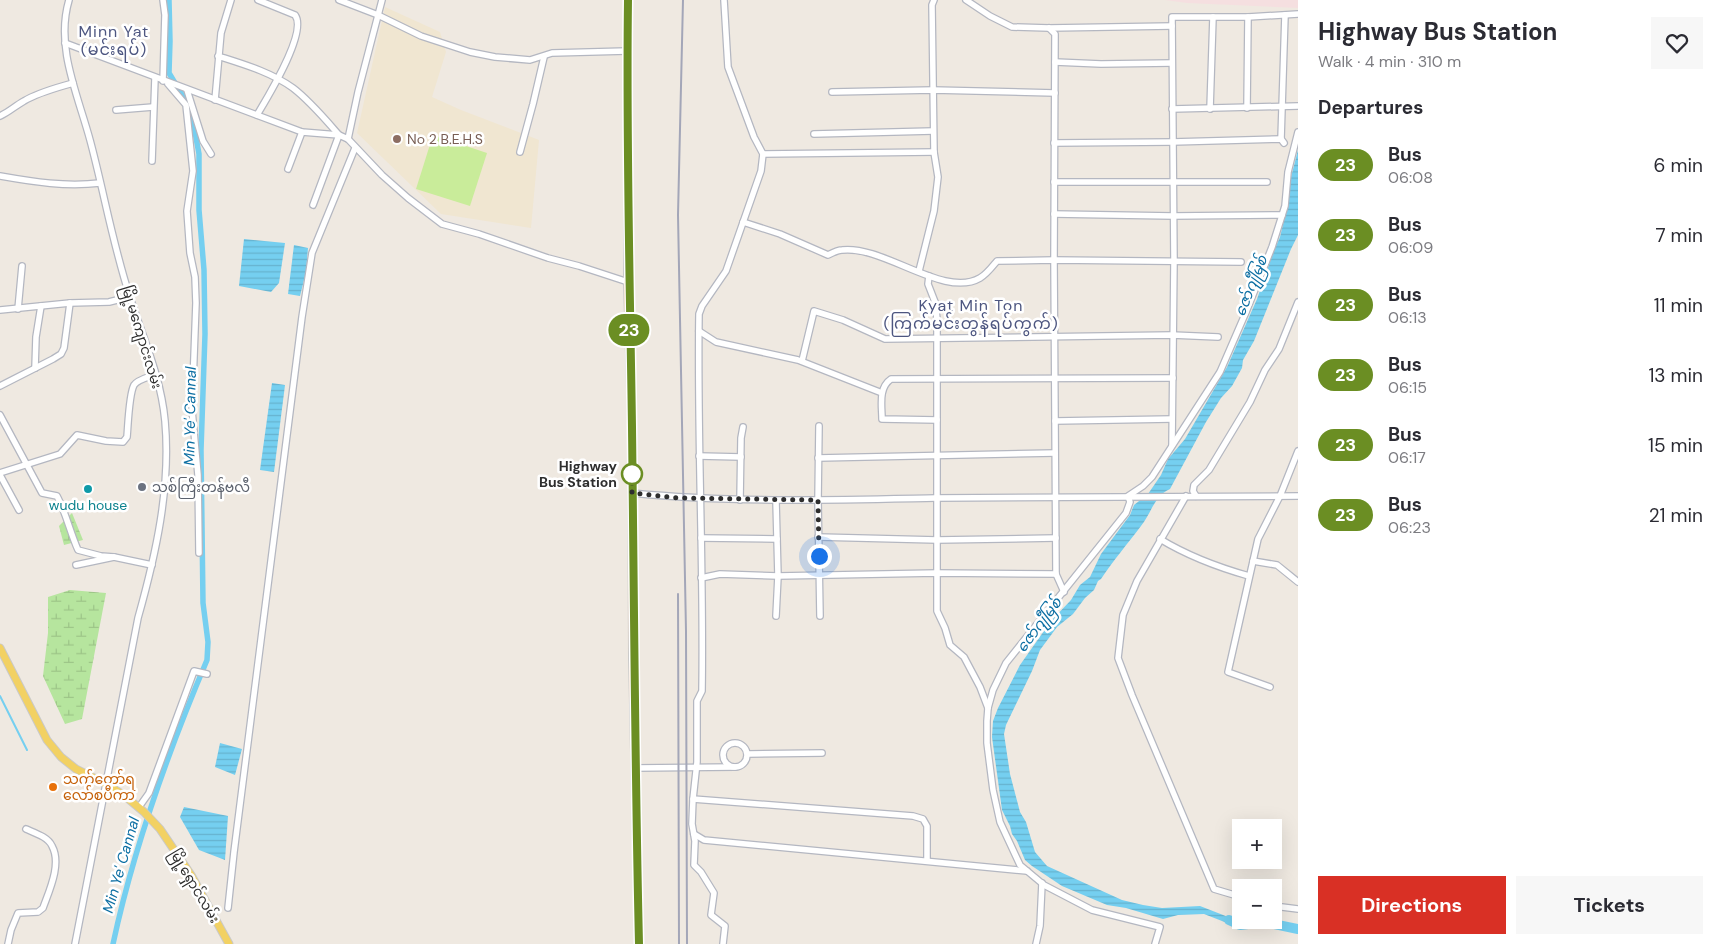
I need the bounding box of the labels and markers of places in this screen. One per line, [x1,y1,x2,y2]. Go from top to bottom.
place label: No 2 B.E.H.S [407,130,483,148]
marker: No 2 B.E.H.S [391,133,403,145]
place label: Highway Bus Station [539,457,618,491]
marker: Highway Bus Station [621,463,643,485]
place label: သစ်ကြီးတန်ဗလီ [152,477,250,499]
marker: သစ်ကြီးတန်ဗလီ [136,481,148,493]
marker: wudu house [82,483,94,495]
place label: wudu house [49,496,127,514]
place label: သက်တော်ရ လော်စပီကာ [63,769,136,804]
marker: သက်တော်ရ လော်စပီကာ [47,781,59,793]

